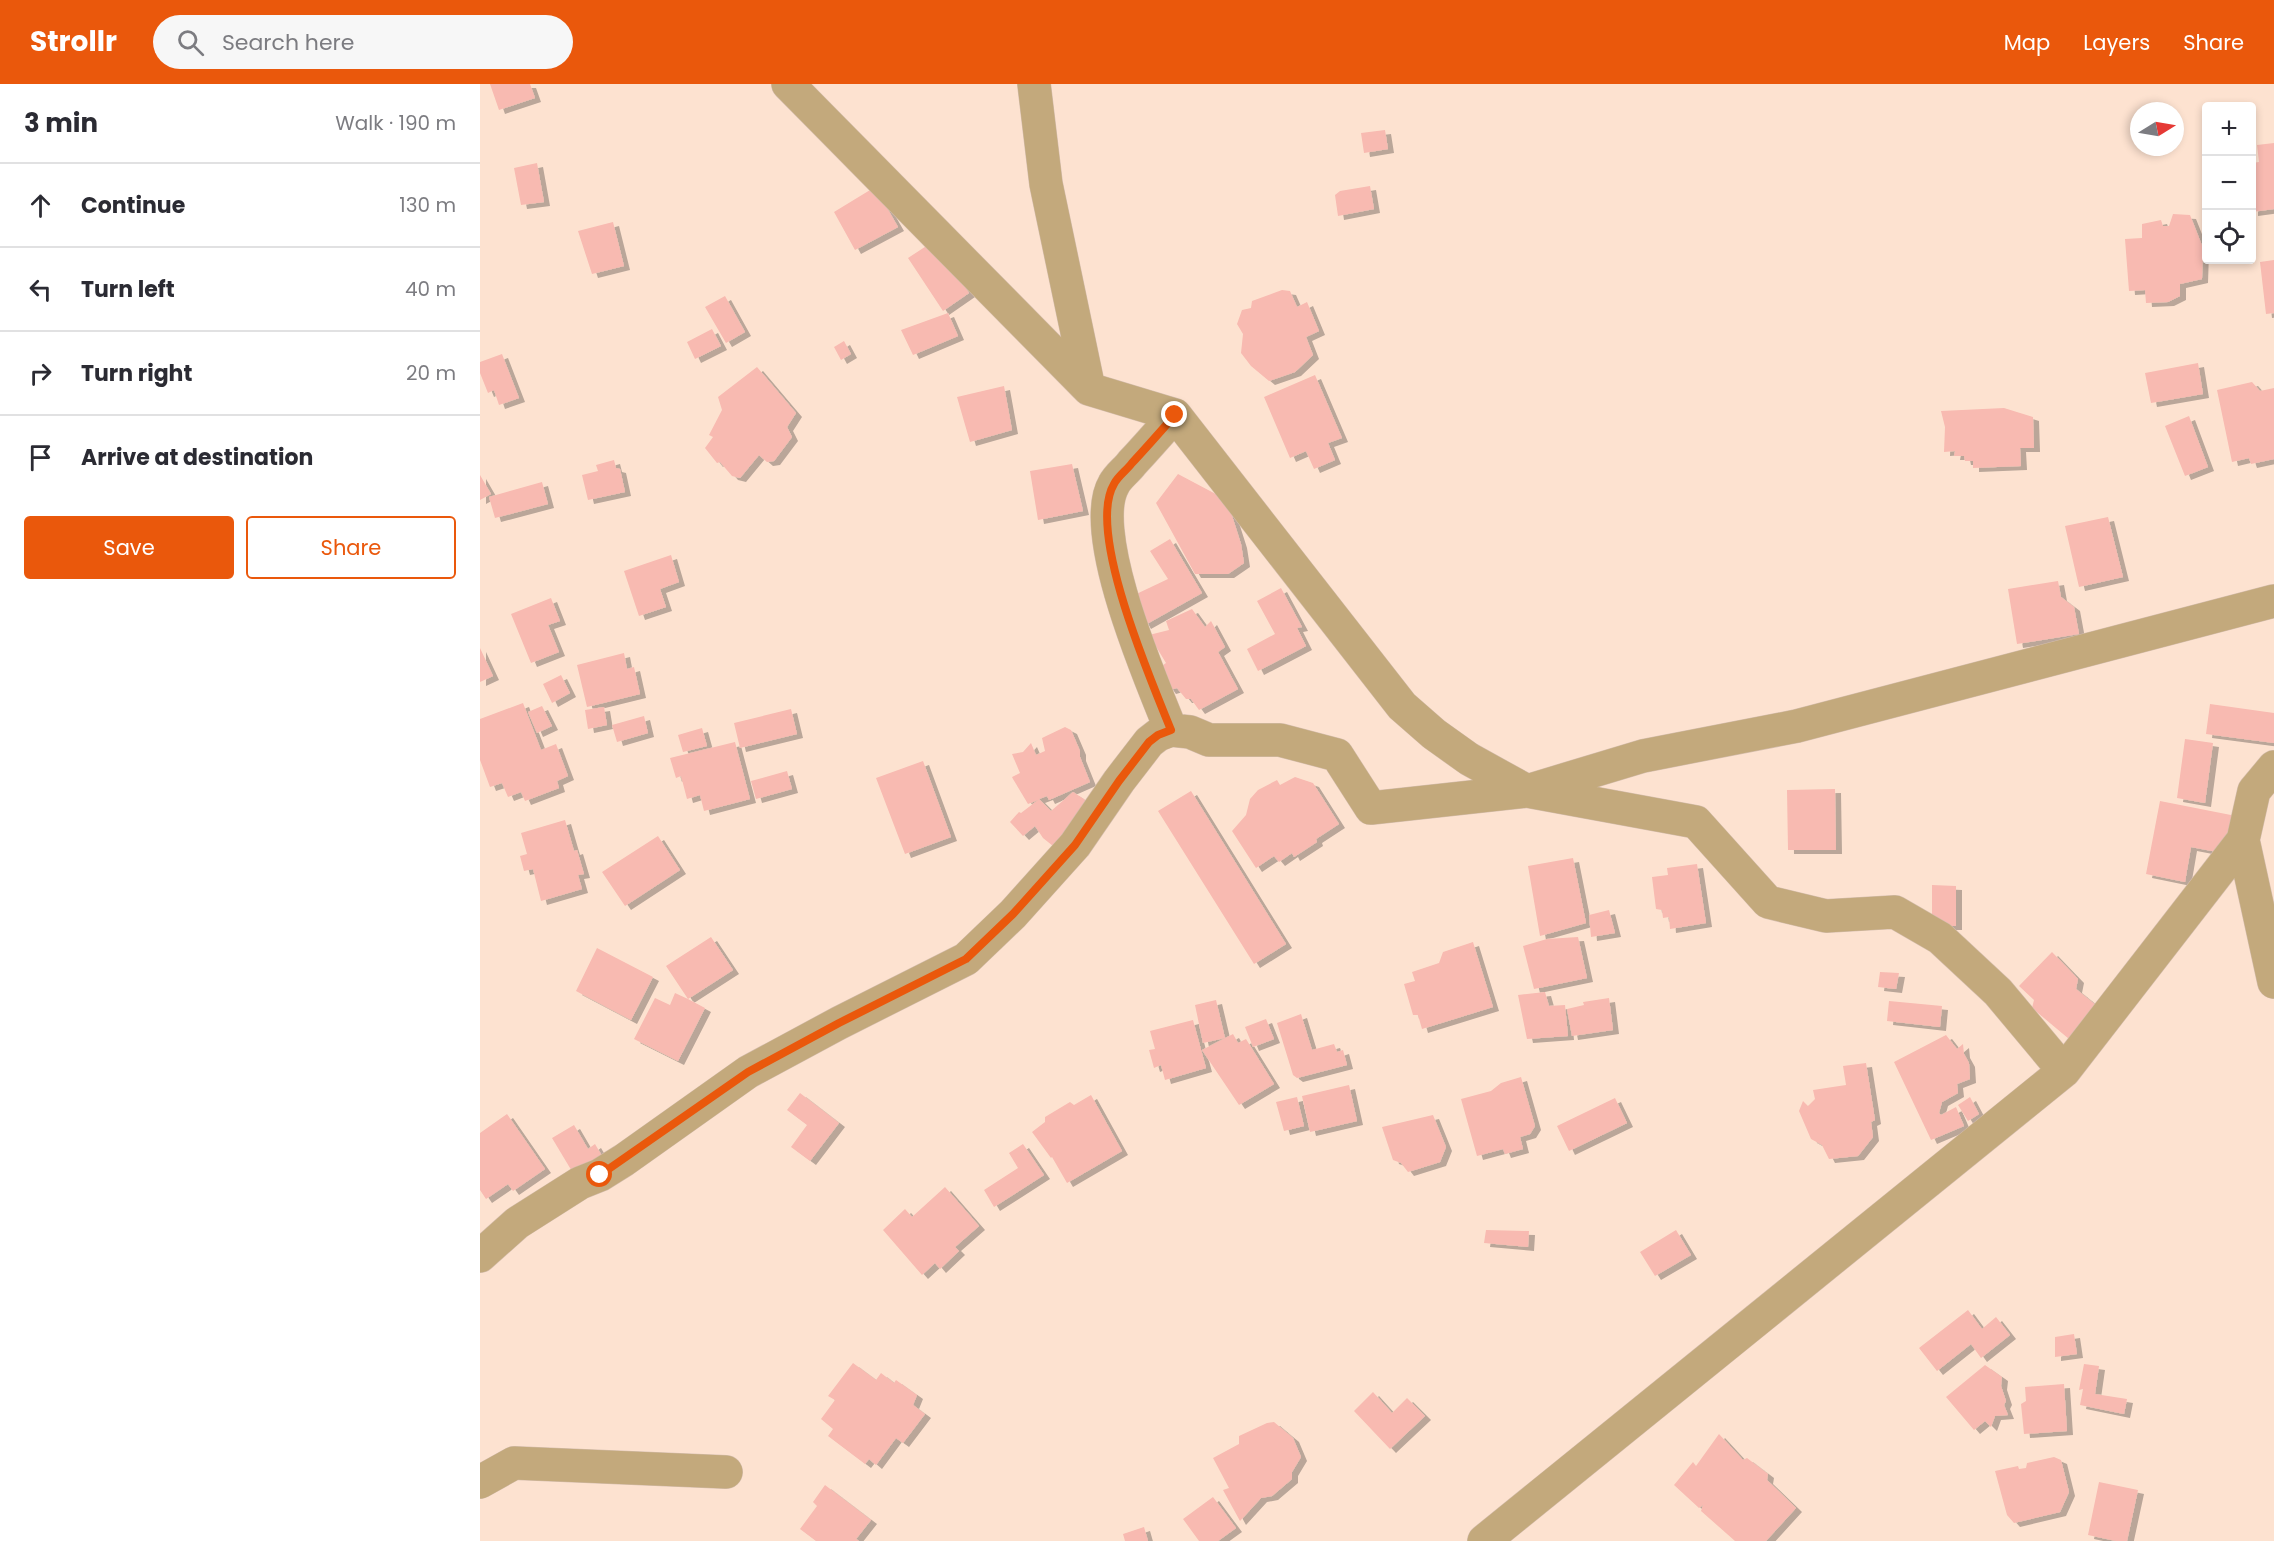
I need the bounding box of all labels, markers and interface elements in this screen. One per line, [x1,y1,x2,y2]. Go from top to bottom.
search box [153,15,573,69]
text: Strollr [30,22,117,61]
icon: search [174,26,207,59]
text: Search here [222,27,354,58]
text: Map [2004,28,2050,57]
text: Layers [2083,28,2150,57]
text: Share [2183,28,2244,57]
north arrow [2130,102,2184,156]
map controls [2202,102,2256,264]
button: + [2202,102,2256,156]
text: 3 min [24,105,98,141]
text: Walk · 190 m [335,109,456,137]
button: − [2202,156,2256,210]
icon: ahead [24,189,57,222]
text: Continue [81,190,185,221]
text: 130 m [399,191,456,219]
button: locate [2202,210,2256,264]
icon: left [24,273,57,306]
text: Turn left [81,274,175,305]
text: 40 m [405,275,456,303]
icon: right [24,357,57,390]
text: Turn right [81,358,192,389]
text: 20 m [406,359,456,387]
route end [1161,401,1187,427]
icon: arrive [24,441,57,474]
text: Arrive at destination [81,442,313,473]
button: Save [24,516,234,579]
button: Share [246,516,456,579]
route start [586,1161,612,1187]

